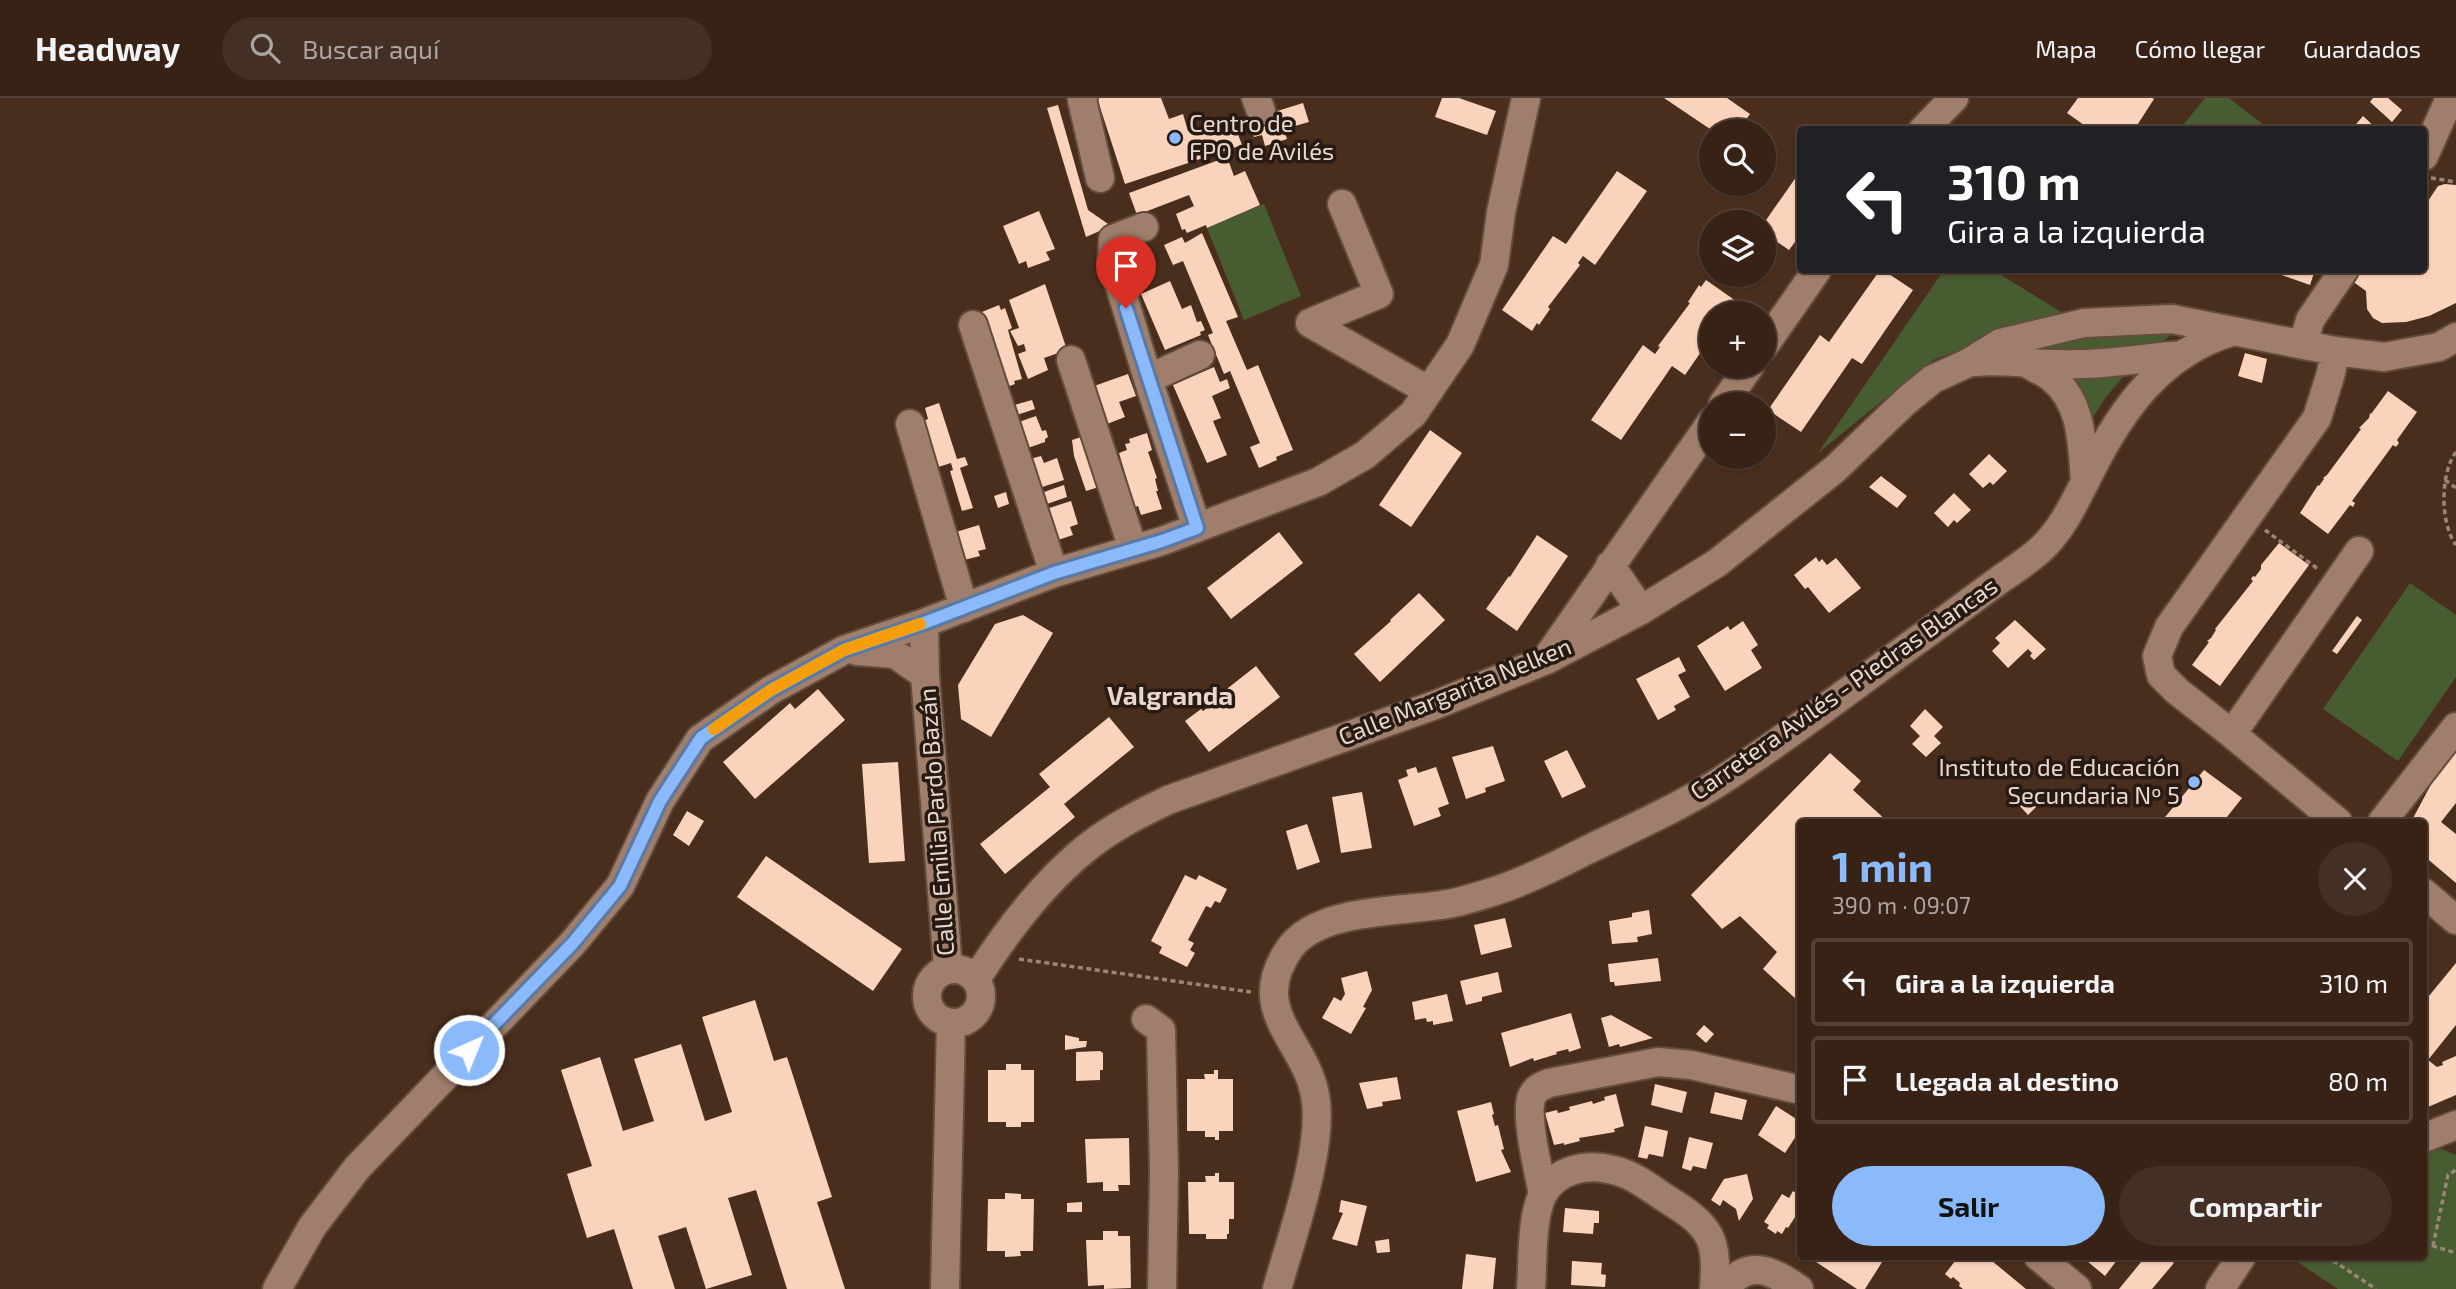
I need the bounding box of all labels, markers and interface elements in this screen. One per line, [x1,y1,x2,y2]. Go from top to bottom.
search box [222,17,712,80]
text: Headway [35,28,180,68]
icon: search [246,29,284,67]
text: Buscar aquí [302,33,439,64]
text: Mapa [2035,34,2097,63]
text: Cómo llegar [2135,34,2265,63]
text: Guardados [2303,34,2421,63]
place label: Centro de FPO de Avilés [1189,108,1334,165]
map controls [1699,119,1776,469]
button: search [1699,119,1776,196]
marker: Centro de FPO de Avilés [1167,130,1183,146]
text: 310 m [1947,151,2081,210]
icon: left [1832,154,1923,245]
button: layers [1699,210,1776,287]
text: Gira a la izquierda [1947,211,2206,249]
pin [1096,236,1156,308]
icon: arrive [1107,247,1145,285]
button: + [1699,301,1776,378]
button: − [1699,392,1776,469]
street label: Carretera Avilés - Piedras Blancas [1684,570,2002,805]
street label: Calle Margarita Nelken [1334,631,1575,751]
district label: Valgranda [1107,679,1233,710]
street label: Calle Emilia Pardo Bazán [912,687,959,957]
place label: Instituto de Educación Secundaria Nº 5 [1938,752,2180,809]
marker: Instituto de Educación Secundaria Nº 5 [2186,774,2202,790]
text: 1 min [1832,840,1933,890]
button: close [2318,842,2392,916]
text: 390 m · 09:07 [1832,891,1971,919]
icon: left [1836,963,1874,1001]
text: Gira a la izquierda [1895,967,2115,998]
text: 310 m [2319,967,2388,998]
position arrow [432,1013,506,1087]
icon: arrive [1836,1061,1874,1099]
text: Llegada al destino [1895,1065,2119,1096]
text: 80 m [2328,1065,2388,1096]
button: Salir [1832,1166,2105,1246]
button: Compartir [2119,1166,2392,1246]

